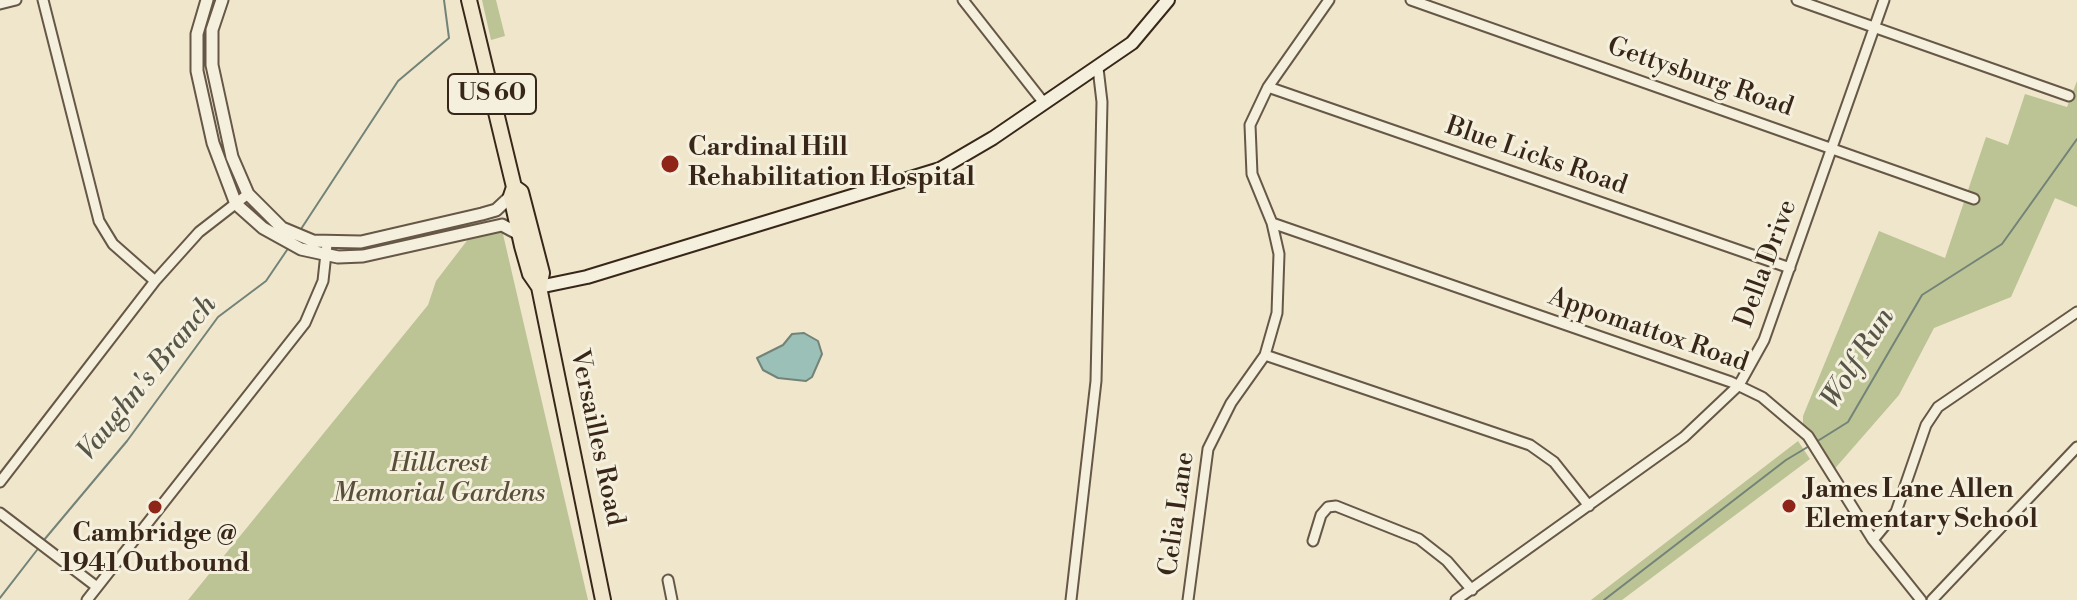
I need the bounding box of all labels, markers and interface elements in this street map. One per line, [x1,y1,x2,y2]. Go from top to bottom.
street label: Gettysburg Road [1603,32,1797,124]
road number: US 60 [448,74,536,114]
street label: Blue Licks Road [1441,111,1631,203]
place label: Cardinal Hill Rehabilitation Hospital [688,133,975,194]
marker: Cardinal Hill Rehabilitation Hospital [659,153,681,175]
street label: Della Drive [1730,196,1804,332]
street label: Appomattox Road [1544,282,1752,380]
water label: Vaughn's Branch [71,290,225,468]
water label: Wolf Run [1815,303,1903,415]
street label: Versailles Road [562,347,630,529]
park label: Hillcrest Memorial Gardens [333,449,545,510]
street label: Celia Lane [1154,450,1202,578]
place label: James Lane Allen Elementary School [1805,475,2038,536]
marker: James Lane Allen Elementary School [1780,497,1798,515]
marker: Cambridge @ 1941 Outbound [146,498,164,516]
place label: Cambridge @ 1941 Outbound [60,519,250,580]

